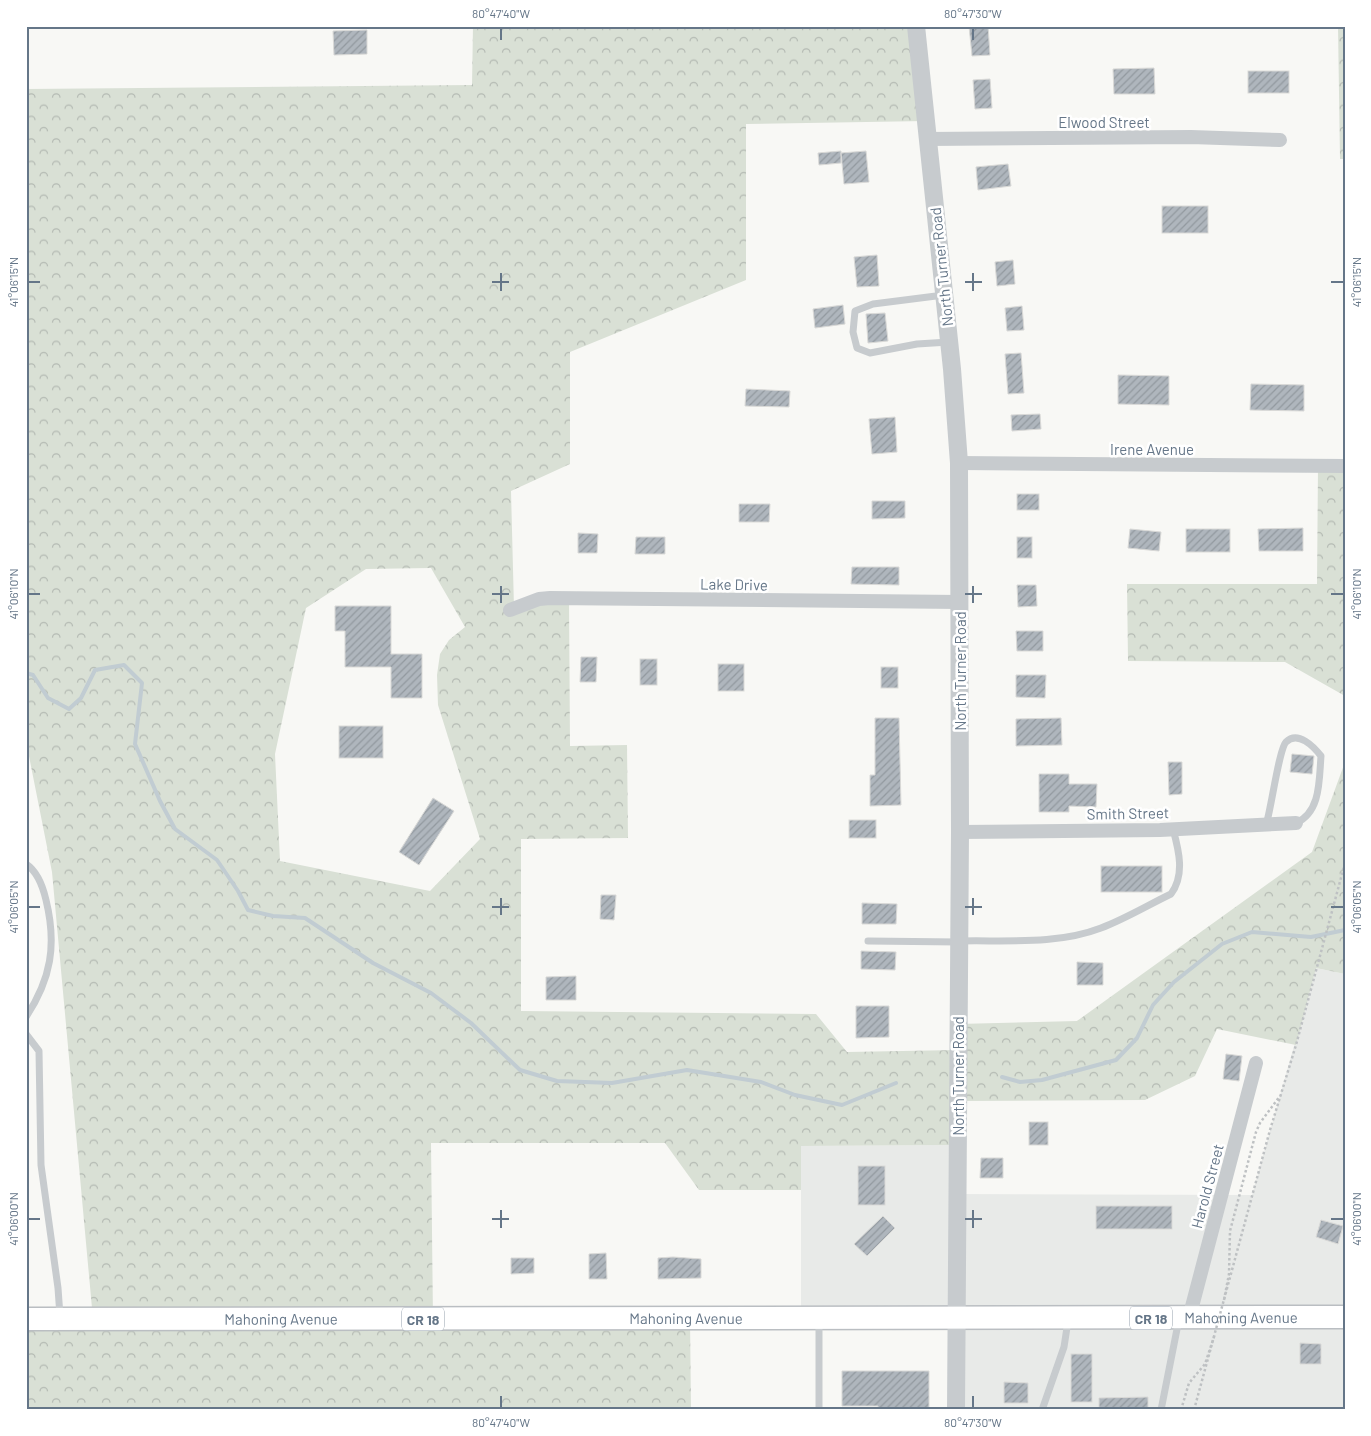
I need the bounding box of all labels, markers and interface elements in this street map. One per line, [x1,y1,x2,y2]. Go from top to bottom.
text: 80°47'40"W [472,6,531,20]
text: 80°47'30"W [944,6,1002,20]
street label: Elwood Street [1058,113,1150,131]
street label: North Turner Road [926,207,956,327]
text: 41°06'15"N [6,257,20,307]
text: 41°06'15"N [1349,257,1363,307]
street label: Irene Avenue [1110,440,1194,458]
text: 41°06'10"N [6,568,20,620]
text: 41°06'10"N [1349,568,1363,620]
street label: Lake Drive [700,574,768,594]
street label: North Turner Road [951,611,969,731]
street label: Smith Street [1087,803,1169,823]
text: 41°06'05"N [6,880,20,934]
text: 41°06'05"N [1349,880,1363,934]
street label: North Turner Road [949,1016,967,1136]
street label: Harold Street [1187,1142,1227,1230]
text: 41°06'00"N [6,1192,20,1246]
text: 41°06'00"N [1349,1192,1363,1246]
road number: CR 18 [1130,1306,1172,1330]
road number: CR 18 [402,1308,444,1330]
street label: Mahoning Avenue [1184,1308,1298,1326]
street label: Mahoning Avenue [629,1309,743,1327]
street label: Mahoning Avenue [224,1310,338,1328]
text: 80°47'40"W [472,1415,531,1429]
text: 80°47'30"W [944,1415,1002,1429]

